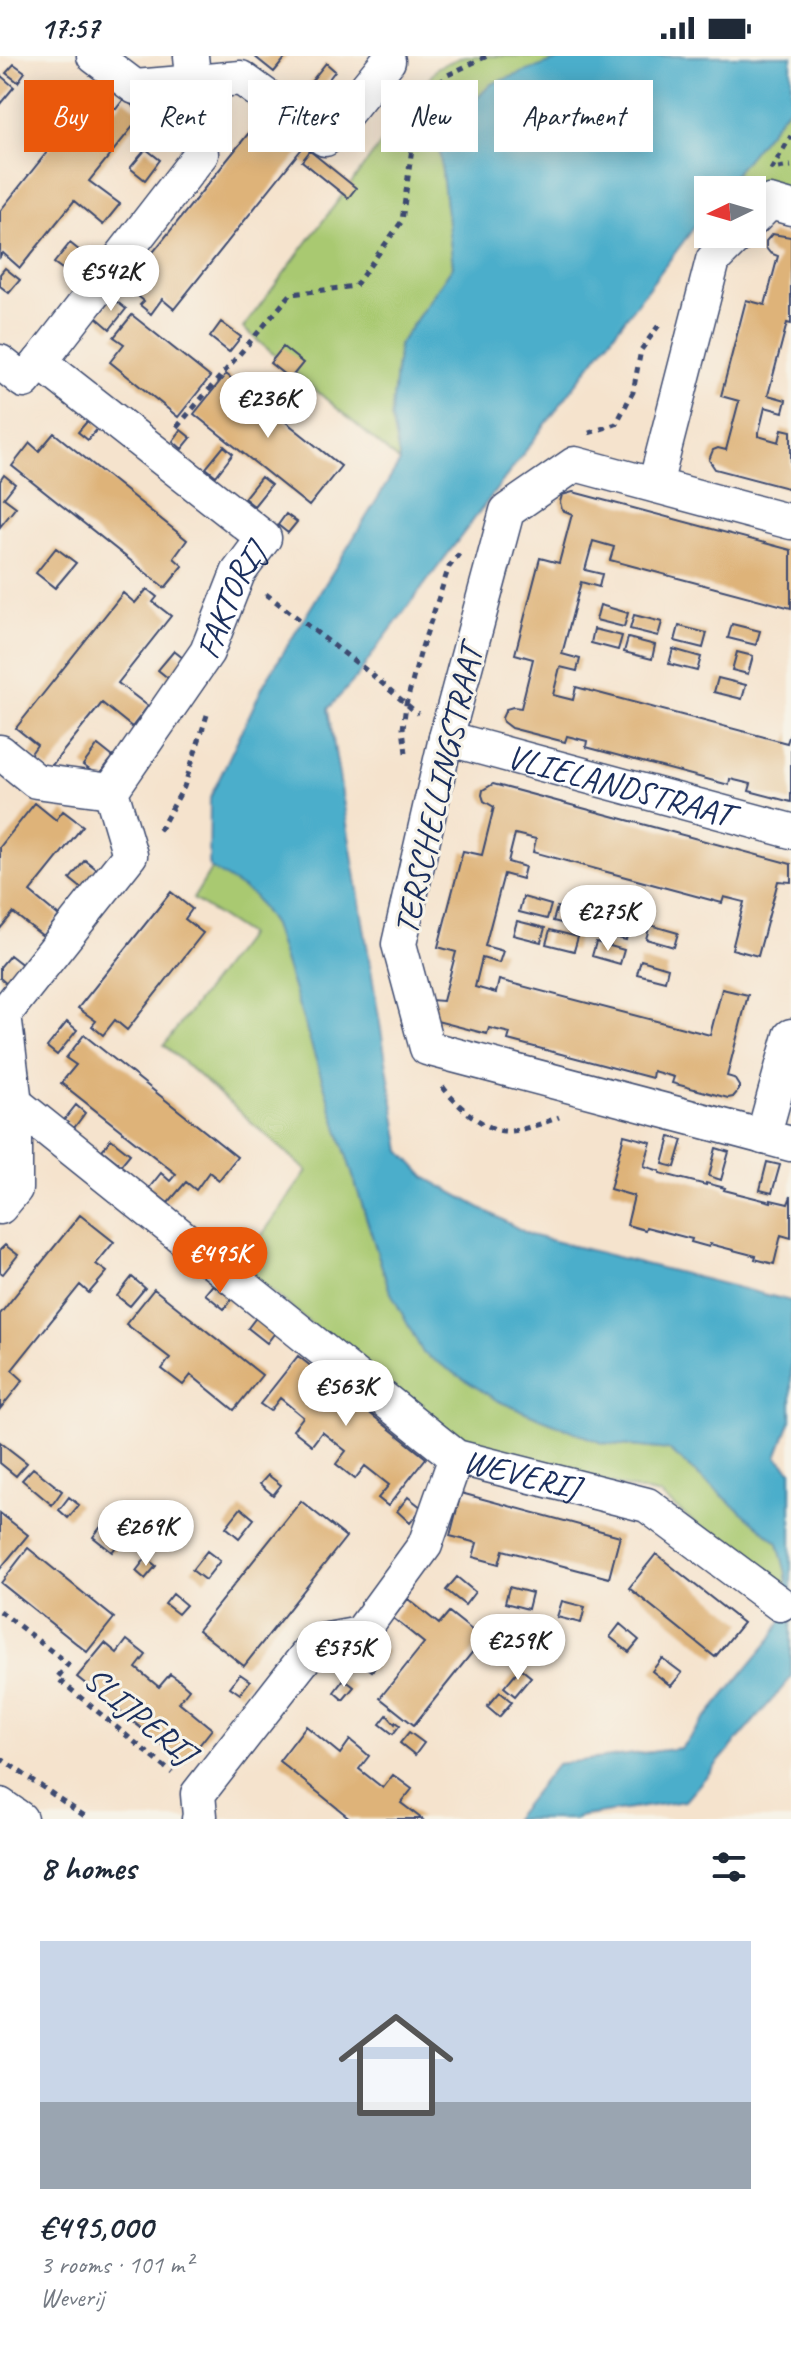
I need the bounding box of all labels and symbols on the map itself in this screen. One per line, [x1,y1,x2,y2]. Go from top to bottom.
north arrow [694,176,766,248]
pin: €542K [55,245,167,313]
pin: €236K [212,372,324,440]
street label: FAKTORIJ [185,530,277,664]
street label: TERSCHELLINGSTRAAT [384,635,494,939]
street label: VLIELANDSTRAAT [503,734,745,838]
pin: €275K [552,885,664,953]
pin: €495K [164,1227,276,1295]
pin: €563K [290,1360,402,1428]
street label: WEVERIJ [459,1438,589,1510]
pin: €269K [90,1500,202,1568]
pin: €259K [462,1614,574,1682]
pin: €575K [288,1621,400,1689]
street label: SLIJPERIJ [75,1657,209,1777]

